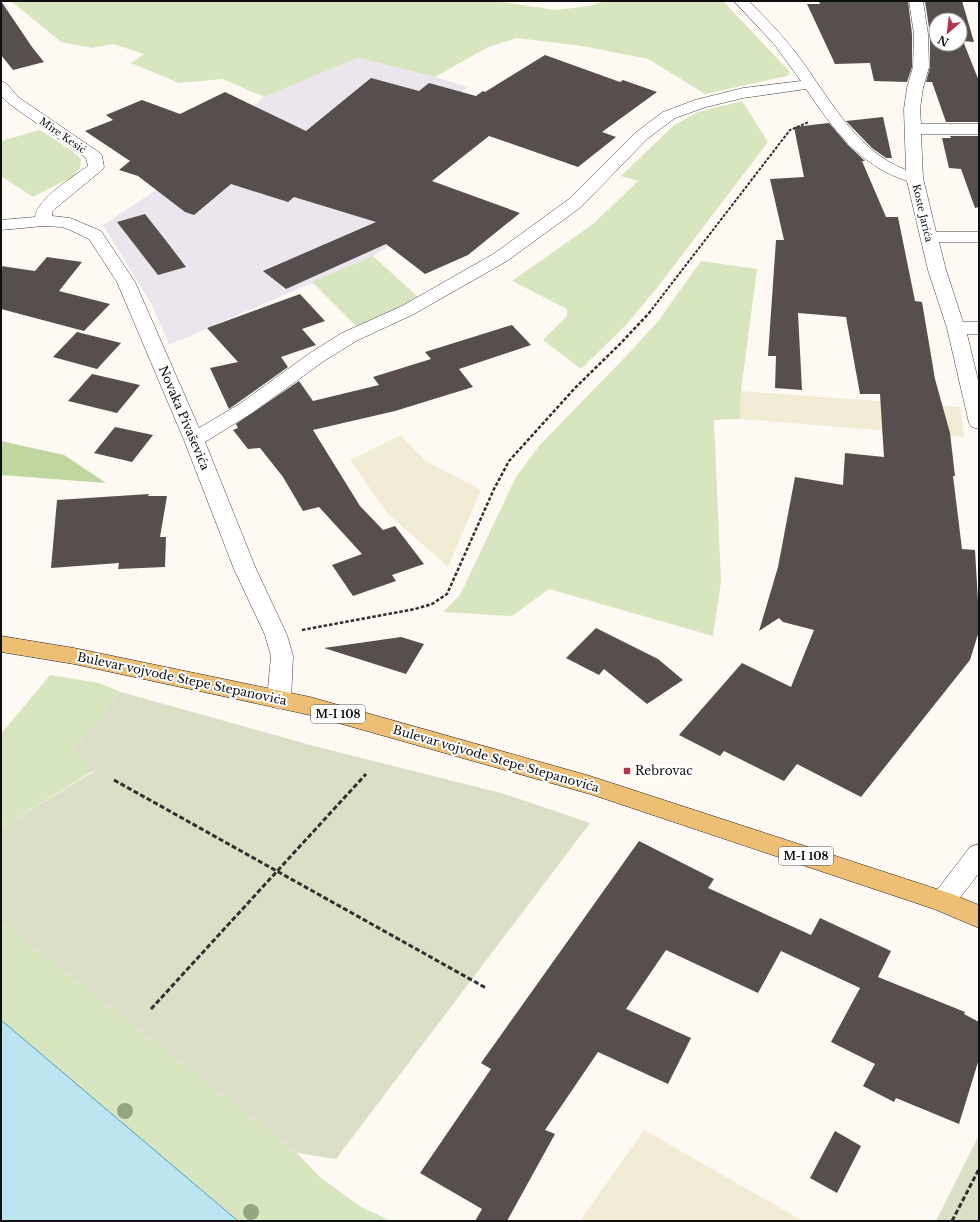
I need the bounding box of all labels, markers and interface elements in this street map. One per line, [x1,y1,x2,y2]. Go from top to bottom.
north arrow [928,12,968,52]
text: N [935,32,951,49]
street label: Mire Kesić [37,115,89,157]
street label: Koste Jarića [910,183,936,244]
street label: Novaka Pivaševića [156,363,213,473]
street label: Bulevar vojvode Stepe Stepanovića [76,649,289,708]
road number: M-I 108 [311,705,365,723]
street label: Bulevar vojvode Stepe Stepanovića [391,722,601,795]
place label: Rebrovac [635,763,693,778]
marker: Rebrovac [622,766,632,776]
road number: M-I 108 [779,847,833,865]

